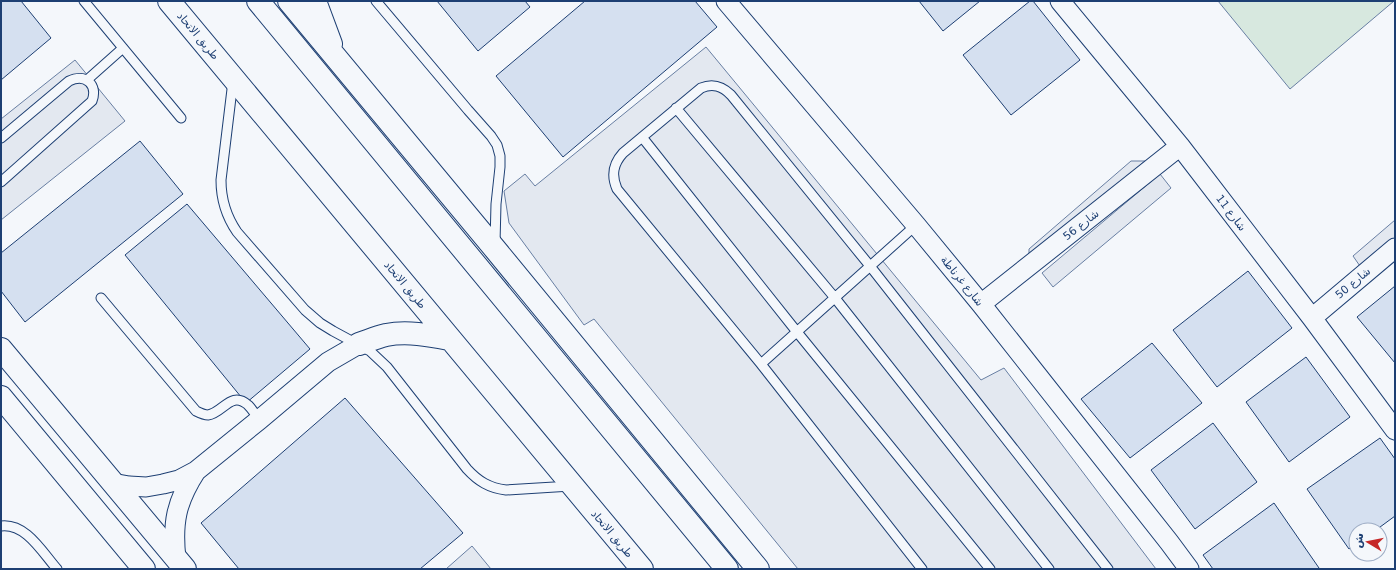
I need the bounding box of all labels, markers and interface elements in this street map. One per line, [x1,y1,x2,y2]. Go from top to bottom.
street label: طريق الاتحاد [174,9,222,63]
street label: شارع 11 [1213,192,1249,234]
street label: شارع 56 [1060,207,1102,243]
street label: شارع غرناطة [938,253,986,309]
street label: طريق الاتحاد [381,258,429,312]
street label: شارع 50 [1333,265,1373,301]
street label: طريق الاتحاد [588,507,636,561]
north arrow [1348,522,1388,562]
text: ش [1351,532,1366,549]

